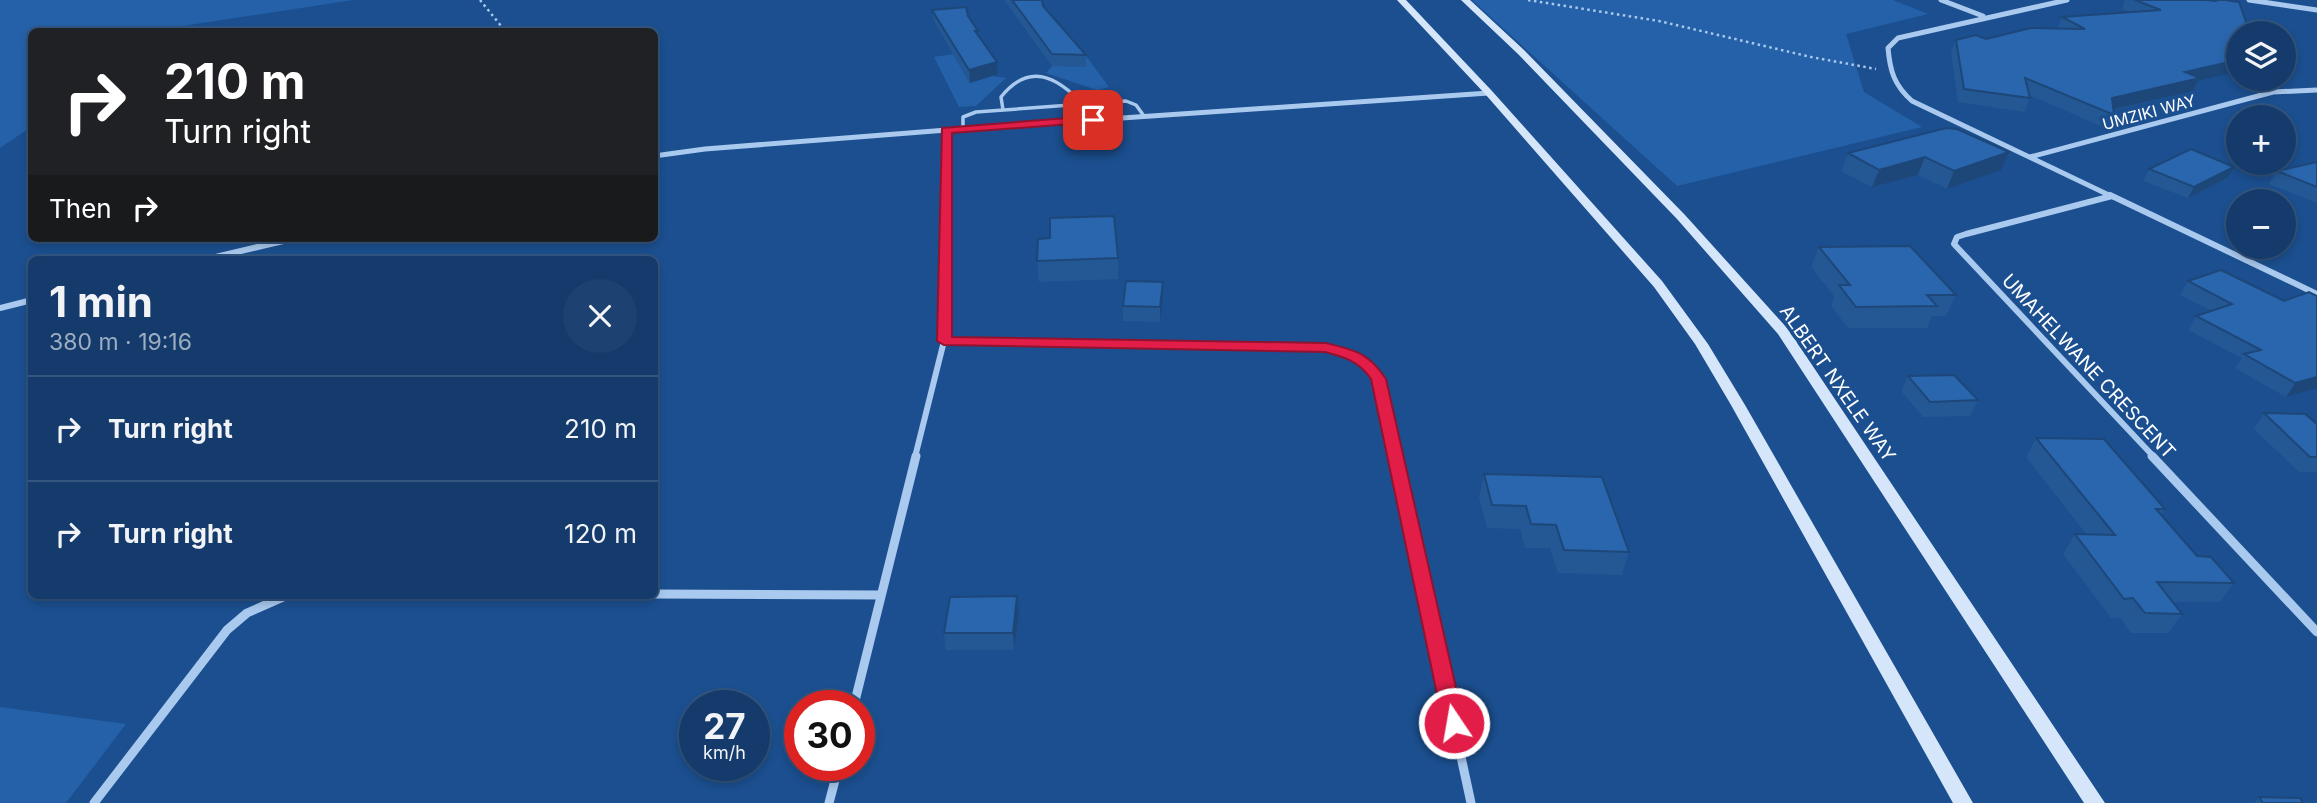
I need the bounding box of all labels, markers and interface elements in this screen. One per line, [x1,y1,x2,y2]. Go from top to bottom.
map controls [2226,21,2296,259]
button: layers [2226,21,2296,91]
text: 210 m [164,52,305,111]
icon: right [49,56,140,147]
pin [1063,90,1123,150]
street label: UMZIKI WAY [2100,90,2198,134]
icon: arrive [1074,101,1112,139]
button: + [2226,105,2296,175]
text: Turn right [164,112,311,151]
icon: right [126,189,164,227]
button: − [2226,189,2296,259]
text: Then [49,193,112,224]
street label: UMAHELWANE CRESCENT [1997,269,2180,463]
text: 1 min [49,276,153,327]
button: close [563,279,637,353]
street label: ALBERT NXELE WAY [1775,301,1900,466]
text: 380 m · 19:16 [49,328,192,356]
icon: right [49,410,87,448]
text: Turn right [108,413,233,444]
text: 210 m [564,413,637,444]
icon: right [49,515,87,553]
text: Turn right [108,518,233,549]
text: 120 m [564,518,637,549]
position arrow [1417,686,1491,760]
speed limit sign: 30 [784,690,875,781]
text: 27 [703,705,746,747]
text: km/h [703,742,746,763]

